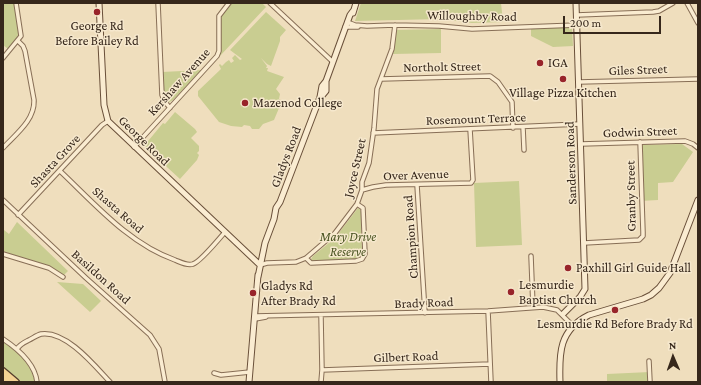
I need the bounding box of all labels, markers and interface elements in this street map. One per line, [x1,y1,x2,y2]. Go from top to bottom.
marker: George Rd Before Bailey Rd [92,7,102,17]
street label: Willoughby Road [427,7,517,25]
scale bar [565,8,663,34]
text: 200 m [570,16,601,30]
place label: George Rd Before Bailey Rd [55,18,139,49]
street label: Kershaw Avenue [144,45,214,119]
place label: IGA [548,55,568,71]
marker: IGA [535,58,545,68]
street label: Northolt Street [403,59,481,75]
street label: Giles Street [608,61,668,79]
marker: Village Pizza Kitchen [558,74,568,84]
place label: Village Pizza Kitchen [509,85,617,101]
place label: Mazenod College [253,95,342,111]
marker: Mazenod College [240,98,250,108]
street label: Rosemount Terrace [426,109,526,129]
street label: George Road [115,113,173,169]
street label: Sanderson Road [562,121,580,205]
street label: Godwin Street [603,123,677,141]
street label: Gladys Road [267,124,305,190]
street label: Shasta Grove [26,131,84,191]
street label: Joyce Street [341,137,369,199]
street label: Granby Street [623,160,639,232]
street label: Over Avenue [383,166,449,184]
street label: Shasta Road [89,183,147,237]
street label: Champion Road [400,195,422,279]
park label: Mary Drive Reserve [320,229,376,260]
street label: Basildon Road [68,246,134,308]
place label: Paxhill Girl Guide Hall [576,260,691,276]
marker: Paxhill Girl Guide Hall [563,263,573,273]
place label: Lesmurdie Baptist Church [519,277,597,308]
place label: Gladys Rd After Brady Rd [261,278,336,309]
marker: Lesmurdie Baptist Church [506,287,516,297]
marker: Gladys Rd After Brady Rd [248,288,258,298]
street label: Brady Road [394,294,454,312]
marker: Lesmurdie Rd Before Brady Rd [610,305,620,315]
place label: Lesmurdie Rd Before Brady Rd [537,316,693,332]
north arrow [653,337,693,377]
text: N [669,339,677,351]
street label: Gilbert Road [373,348,439,366]

